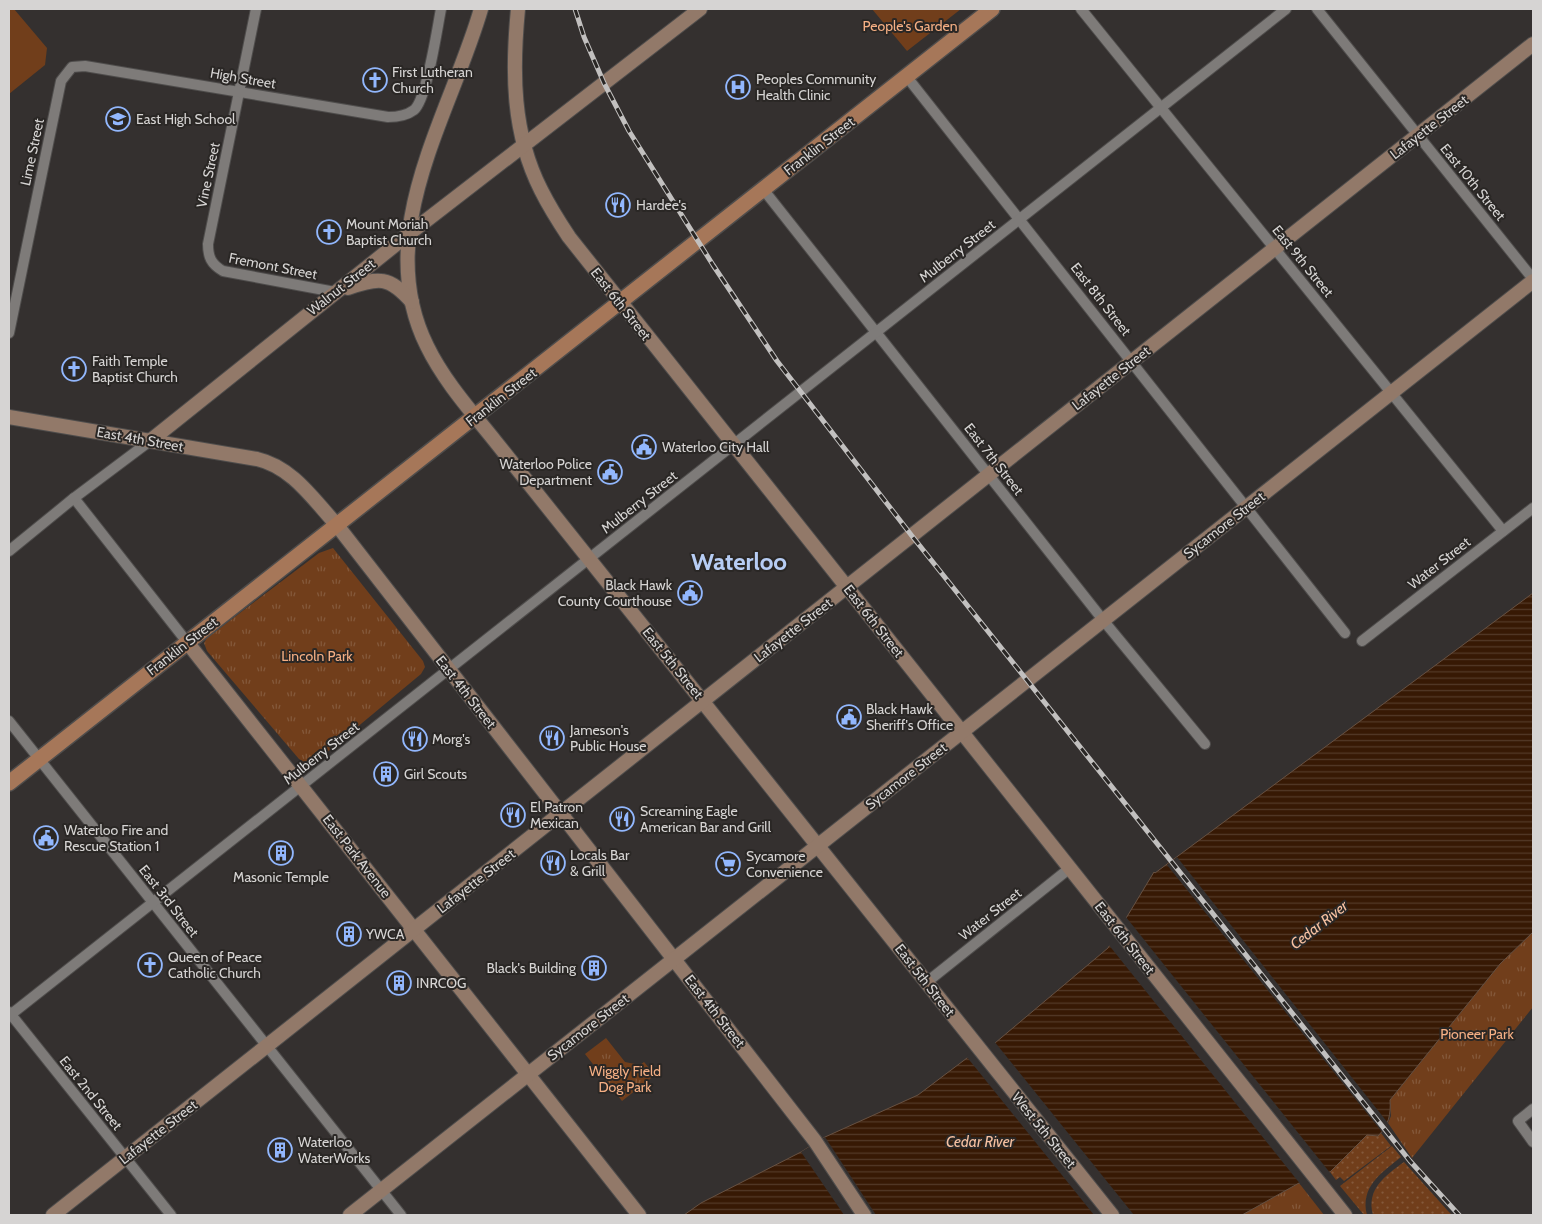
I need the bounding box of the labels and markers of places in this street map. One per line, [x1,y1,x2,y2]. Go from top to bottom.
place label: First Lutheran Church [392,63,473,97]
church icon: First Lutheran Church [362,67,388,93]
place label: Peoples Community Health Clinic [756,70,876,104]
hospital icon: Peoples Community Health Clinic [725,74,751,100]
school or university icon: East High School [105,106,131,132]
place label: East High School [136,110,236,128]
restaurant icon: Hardee's [605,192,631,218]
place label: Hardee's [636,196,687,214]
place label: Mount Moriah Baptist Church [346,215,432,249]
church icon: Mount Moriah Baptist Church [316,219,342,245]
place label: Faith Temple Baptist Church [92,352,178,386]
church icon: Faith Temple Baptist Church [61,356,87,382]
public building icon: Waterloo City Hall [631,434,657,460]
place label: Waterloo City Hall [662,438,770,456]
place label: Waterloo Police Department [499,455,592,489]
public building icon: Waterloo Police Department [597,459,623,485]
place label: Black Hawk County Courthouse [558,576,673,610]
public building icon: Black Hawk County Courthouse [677,580,703,606]
place label: Black Hawk Sheriff's Office [866,700,953,734]
public building icon: Black Hawk Sheriff's Office [836,704,862,730]
place label: Jameson's Public House [569,721,647,755]
restaurant icon: Jameson's Public House [539,725,565,751]
restaurant icon: Morg's [402,726,428,752]
place label: Morg's [432,730,470,748]
building icon: Girl Scouts [373,761,399,787]
place label: Girl Scouts [404,765,467,783]
place label: El Patron Mexican [530,798,583,832]
restaurant icon: El Patron Mexican [500,802,526,828]
place label: Screaming Eagle American Bar and Grill [640,802,772,836]
restaurant icon: Screaming Eagle American Bar and Grill [609,806,635,832]
place label: Waterloo Fire and Rescue Station 1 [64,821,168,855]
public building icon: Waterloo Fire and Rescue Station 1 [33,825,59,851]
building icon: Masonic Temple [268,840,294,866]
place label: Locals Bar & Grill [570,846,630,880]
place label: Sycamore Convenience [746,847,823,881]
restaurant icon: Locals Bar & Grill [540,850,566,876]
supermarket icon: Sycamore Convenience [715,851,741,877]
place label: Masonic Temple [233,868,329,886]
building icon: YWCA [336,921,362,947]
place label: YWCA [365,925,405,943]
place label: Queen of Peace Catholic Church [168,948,262,982]
church icon: Queen of Peace Catholic Church [137,952,163,978]
building icon: Black's Building [581,955,607,981]
place label: Black's Building [487,959,577,977]
building icon: INRCOG [386,970,412,996]
place label: INRCOG [416,974,466,992]
place label: Waterloo WaterWorks [298,1133,370,1167]
building icon: Waterloo WaterWorks [267,1137,293,1163]

